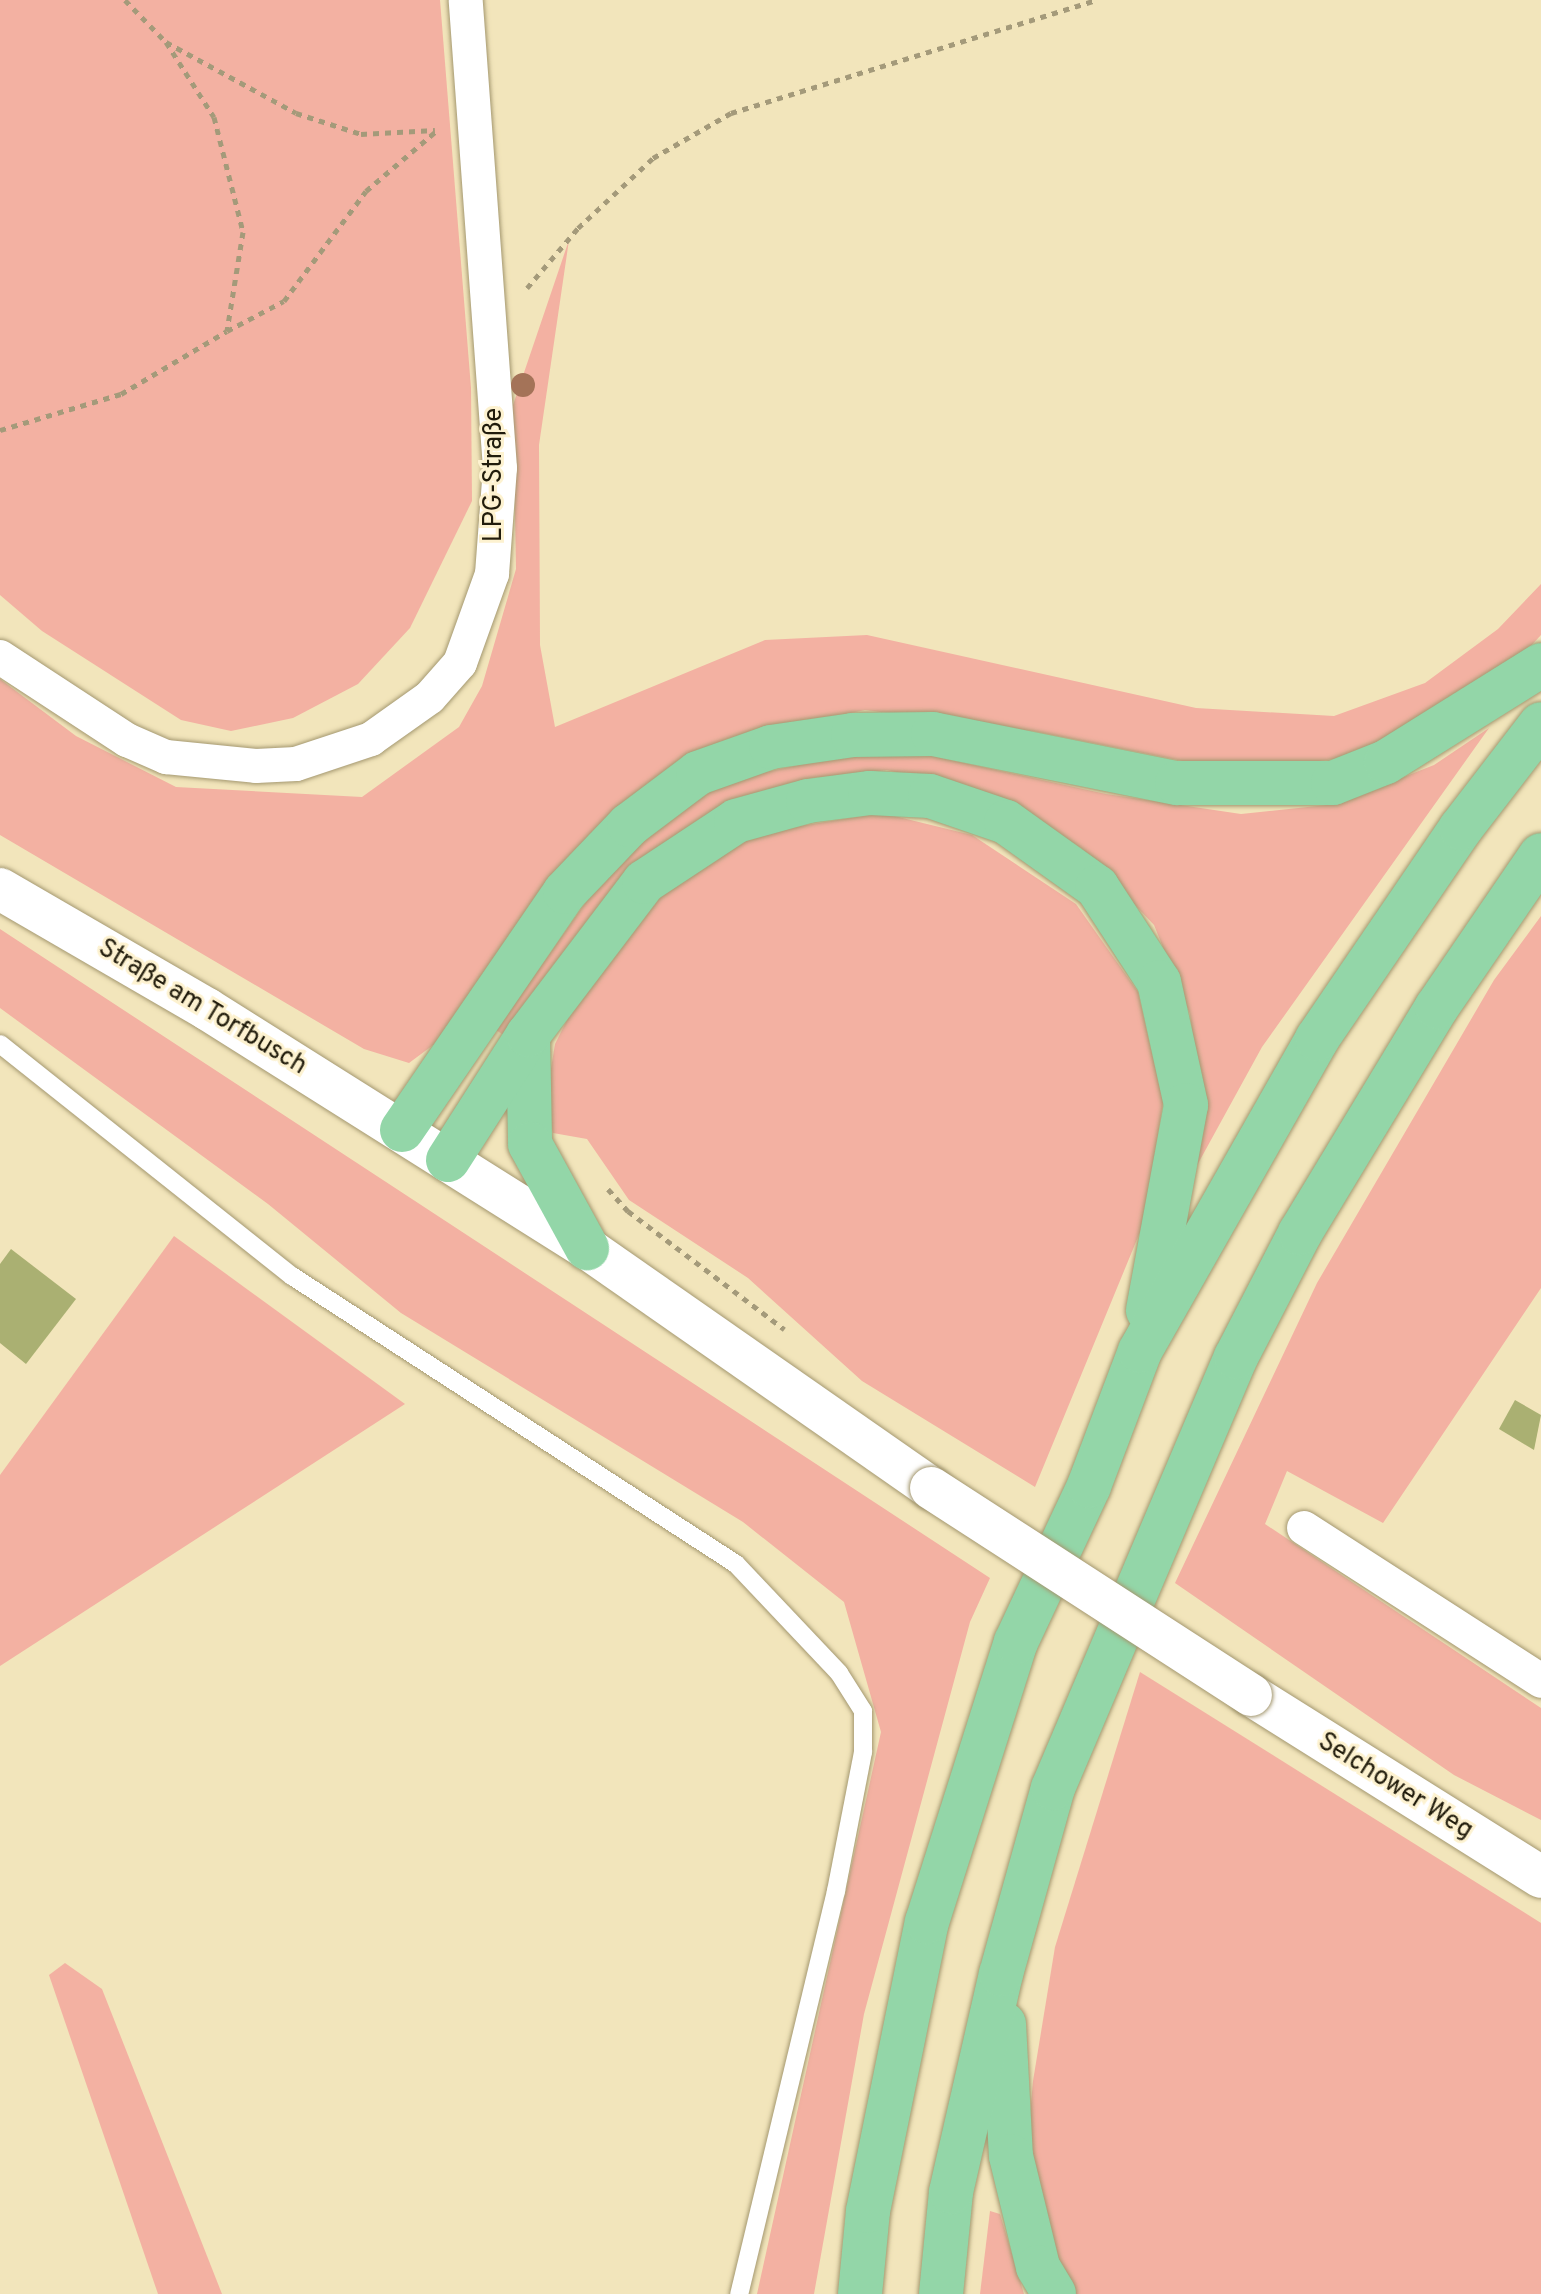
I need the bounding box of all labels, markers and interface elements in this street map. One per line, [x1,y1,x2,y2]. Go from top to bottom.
street label: LPG-Straße [479,408,511,542]
street label: Straße am Torfbusch [92,933,312,1083]
street label: Selchower Weg [1312,1727,1478,1847]

